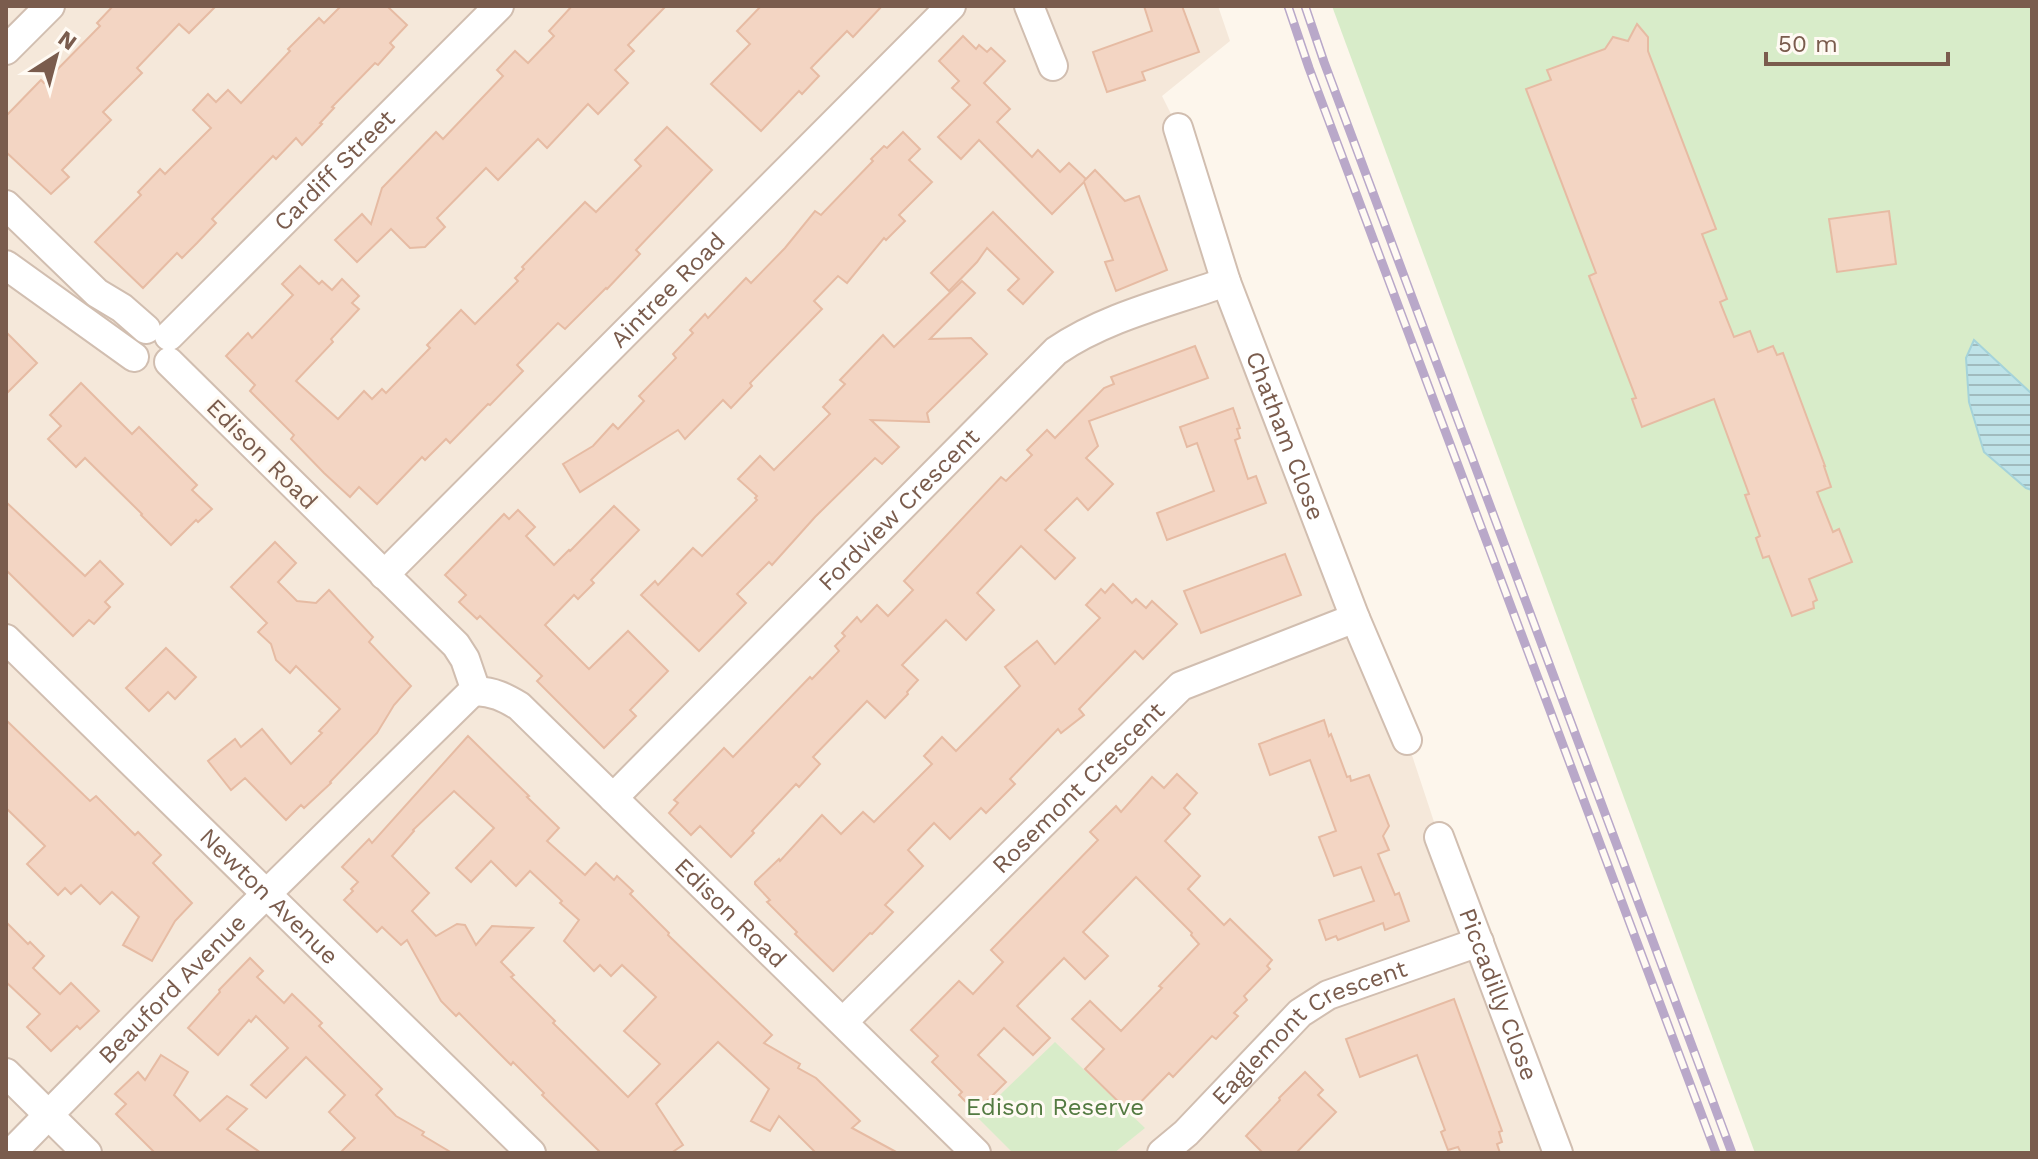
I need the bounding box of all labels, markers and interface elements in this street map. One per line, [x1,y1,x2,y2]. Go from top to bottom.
north arrow [16,16,96,96]
scale bar [1766,16,1948,66]
text: N [54,25,81,55]
text: 50 m [1778,30,1838,58]
street label: Cardiff Street [268,104,401,237]
street label: Aintree Road [605,227,731,354]
street label: Chatham Close [1240,347,1330,524]
street label: Edison Road [201,393,323,515]
street label: Fordview Crescent [813,423,985,597]
street label: Rosemont Crescent [987,697,1170,879]
street label: Newton Avenue [194,823,344,970]
street label: Edison Road [669,852,792,974]
street label: Piccadilly Close [1453,904,1543,1084]
street label: Beauford Avenue [93,909,252,1069]
street label: Eaglemont Crescent [1206,954,1411,1111]
park label: Edison Reserve [966,1093,1144,1121]

